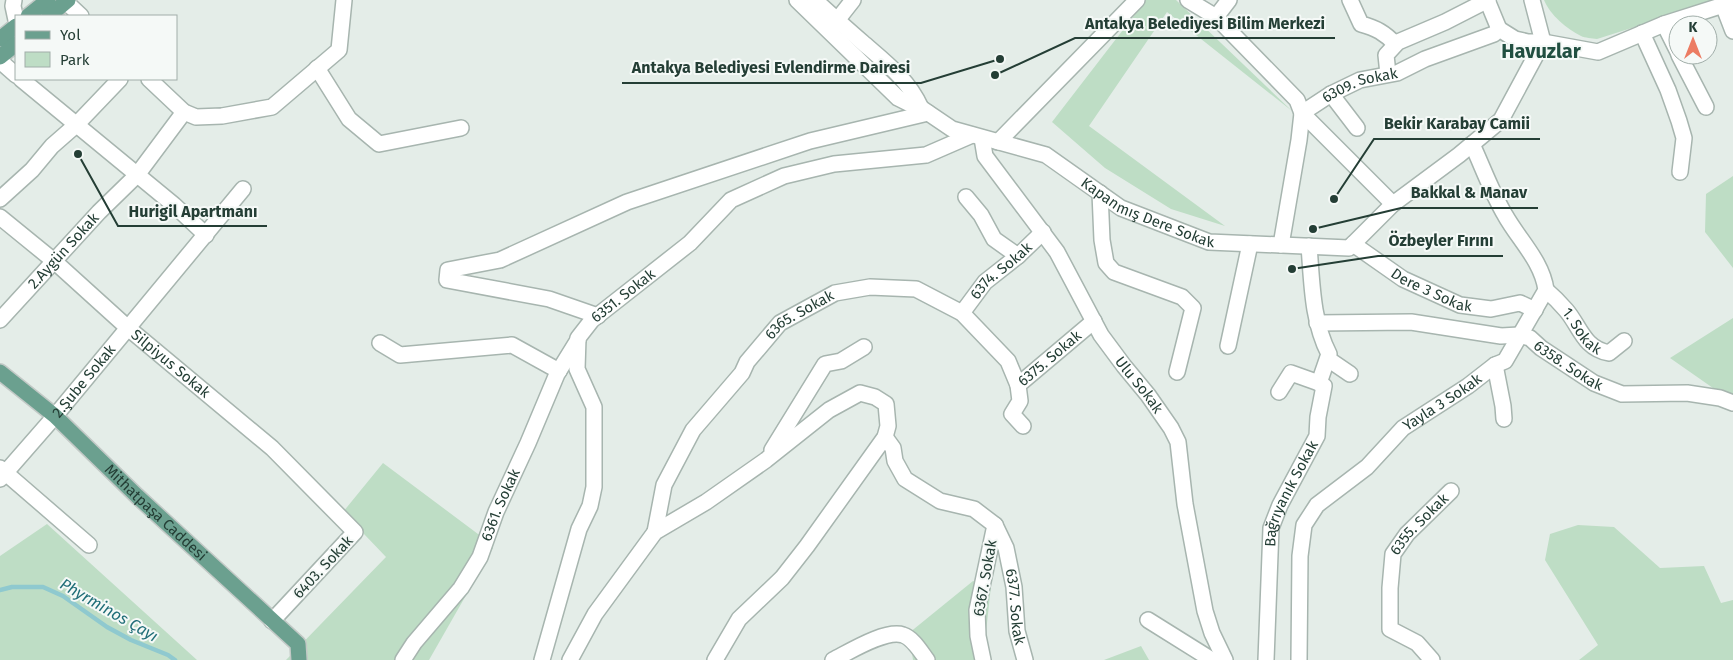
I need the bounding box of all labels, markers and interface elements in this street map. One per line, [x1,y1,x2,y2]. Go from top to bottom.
callout: Antakya Belediyesi Bilim Merkezi [1075,7,1335,38]
text: Antakya Belediyesi Bilim Merkezi [1084,14,1325,33]
legend [15,15,178,80]
north arrow [1668,15,1718,65]
text: K [1689,19,1699,36]
text: Yol [60,26,81,44]
district label: Havuzlar [1501,39,1582,63]
text: Park [60,51,90,69]
callout: Antakya Belediyesi Evlendirme Dairesi [622,52,921,83]
text: Antakya Belediyesi Evlendirme Dairesi [631,58,910,77]
street label: 6309. Sokak [1319,64,1399,106]
callout: Bekir Karabay Camii [1374,108,1540,139]
text: Bekir Karabay Camii [1384,114,1530,133]
street label: Kapanmış Dere Sokak [1078,174,1215,251]
callout: Bakkal & Manav [1401,177,1538,208]
text: Bakkal & Manav [1411,183,1528,202]
callout: Hurigil Apartmanı [118,195,267,226]
text: Hurigil Apartmanı [129,202,257,221]
street label: 2.Aygün Sokak [24,209,103,292]
callout: Özbeyler Fırını [1378,225,1503,256]
text: Özbeyler Fırını [1389,230,1493,250]
street label: 6374. Sokak [966,238,1036,303]
street label: Dere 3 Sokak [1388,264,1473,315]
street label: 6351. Sokak [587,265,659,326]
street label: 6365. Sokak [761,286,837,343]
street label: 1. Sokak [1559,304,1605,359]
street label: Silpiyus Sokak [127,325,214,402]
street label: 6375. Sokak [1014,326,1085,390]
street label: 6358. Sokak [1530,337,1606,395]
street label: 2.Şube Sokak [49,341,120,421]
street label: Ulu Sokak [1111,353,1167,417]
street label: Yayla 3 Sokak [1400,370,1486,435]
street label: Bağrıyanık Sokak [1261,437,1322,547]
street label: Mithatpaşa Caddesi [101,460,211,565]
street label: 6361. Sokak [477,465,524,543]
street label: 6355. Sokak [1386,489,1452,559]
street label: 6403. Sokak [289,532,357,602]
street label: 6367. Sokak [969,538,1001,618]
street label: 6377. Sokak [1001,567,1029,647]
water label: Phyrminos Çayı [56,574,161,647]

